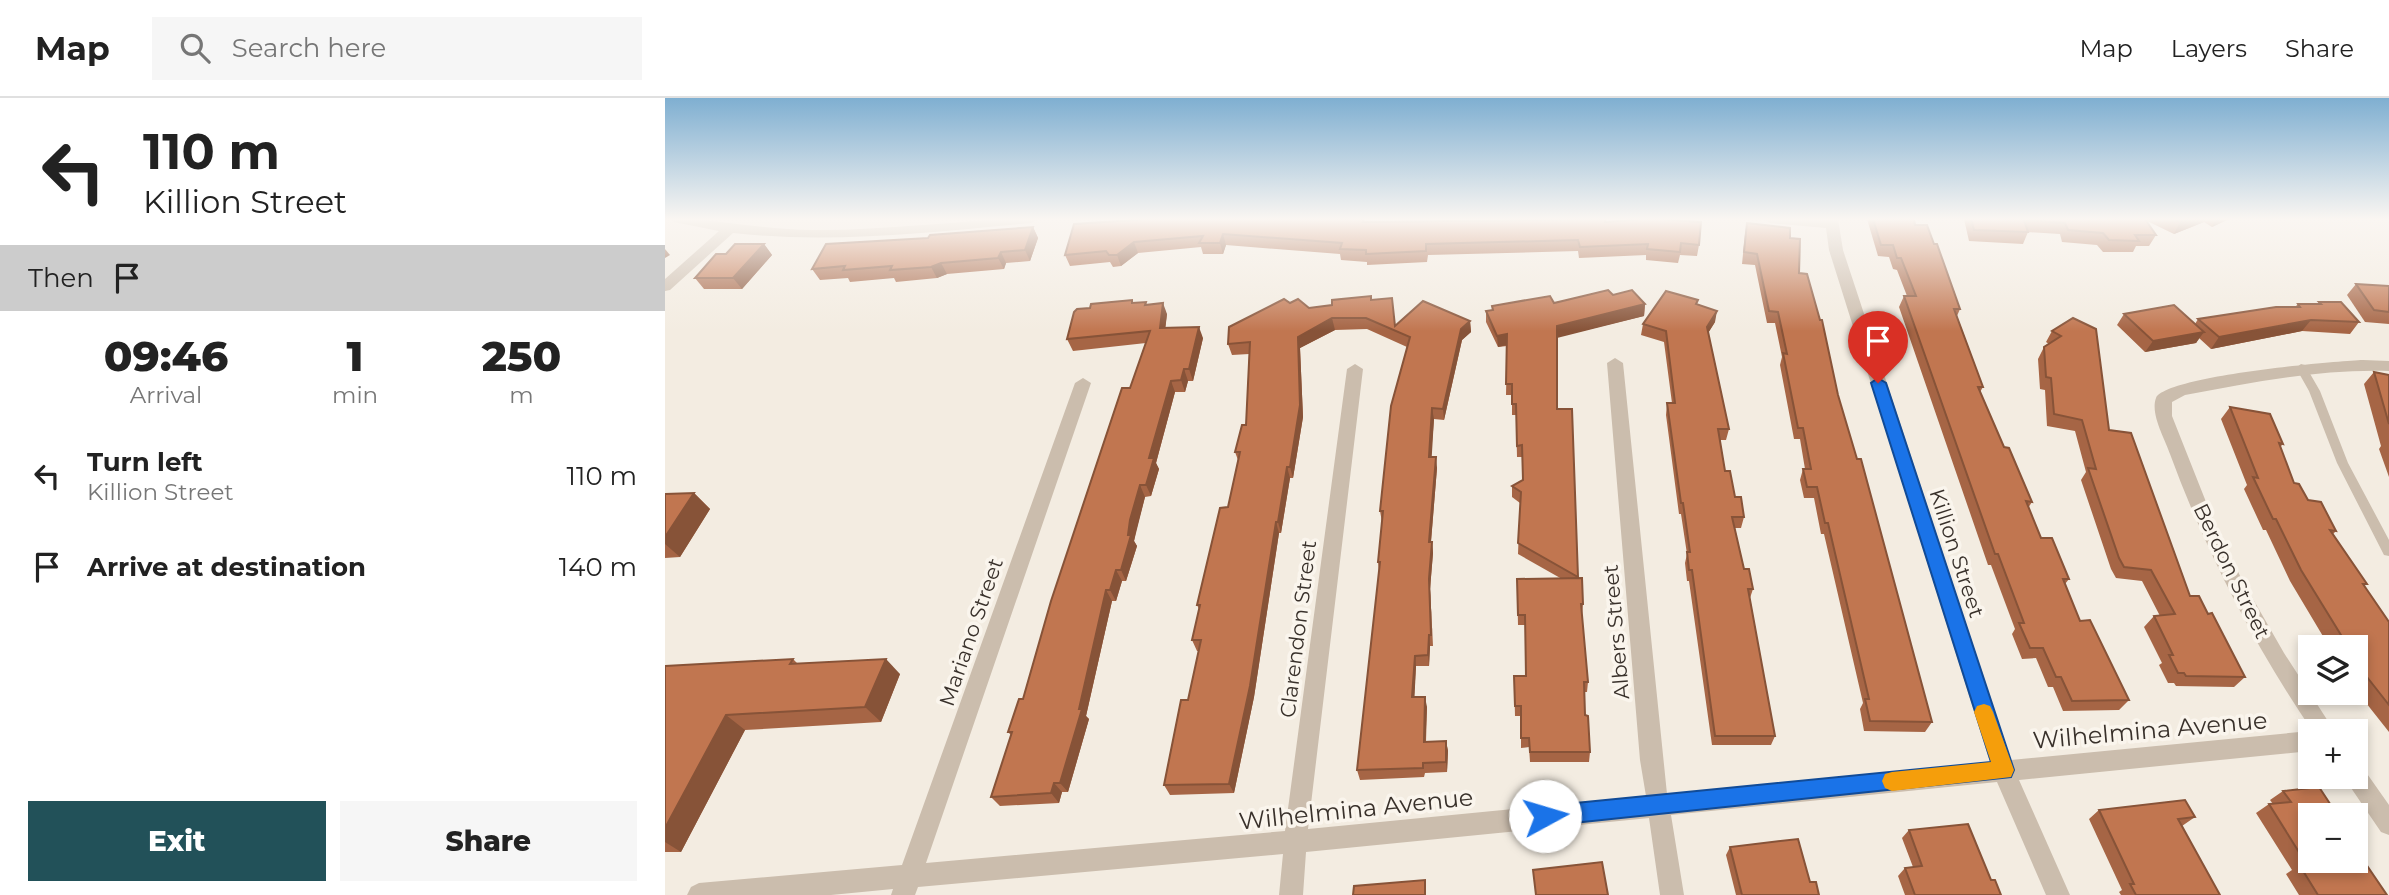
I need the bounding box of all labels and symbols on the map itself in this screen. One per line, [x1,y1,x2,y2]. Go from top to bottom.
pin [1848,311,1908,383]
street label: Killion Street [1924,485,1990,621]
street label: Berdon Street [2188,499,2276,643]
street label: Clarendon Street [1275,539,1321,719]
street label: Mariano Street [934,555,1008,709]
street label: Albers Street [1598,564,1634,700]
street label: Wilhelmina Avenue [2031,705,2269,755]
position arrow [1508,779,1582,853]
street label: Wilhelmina Avenue [1237,782,1475,836]

